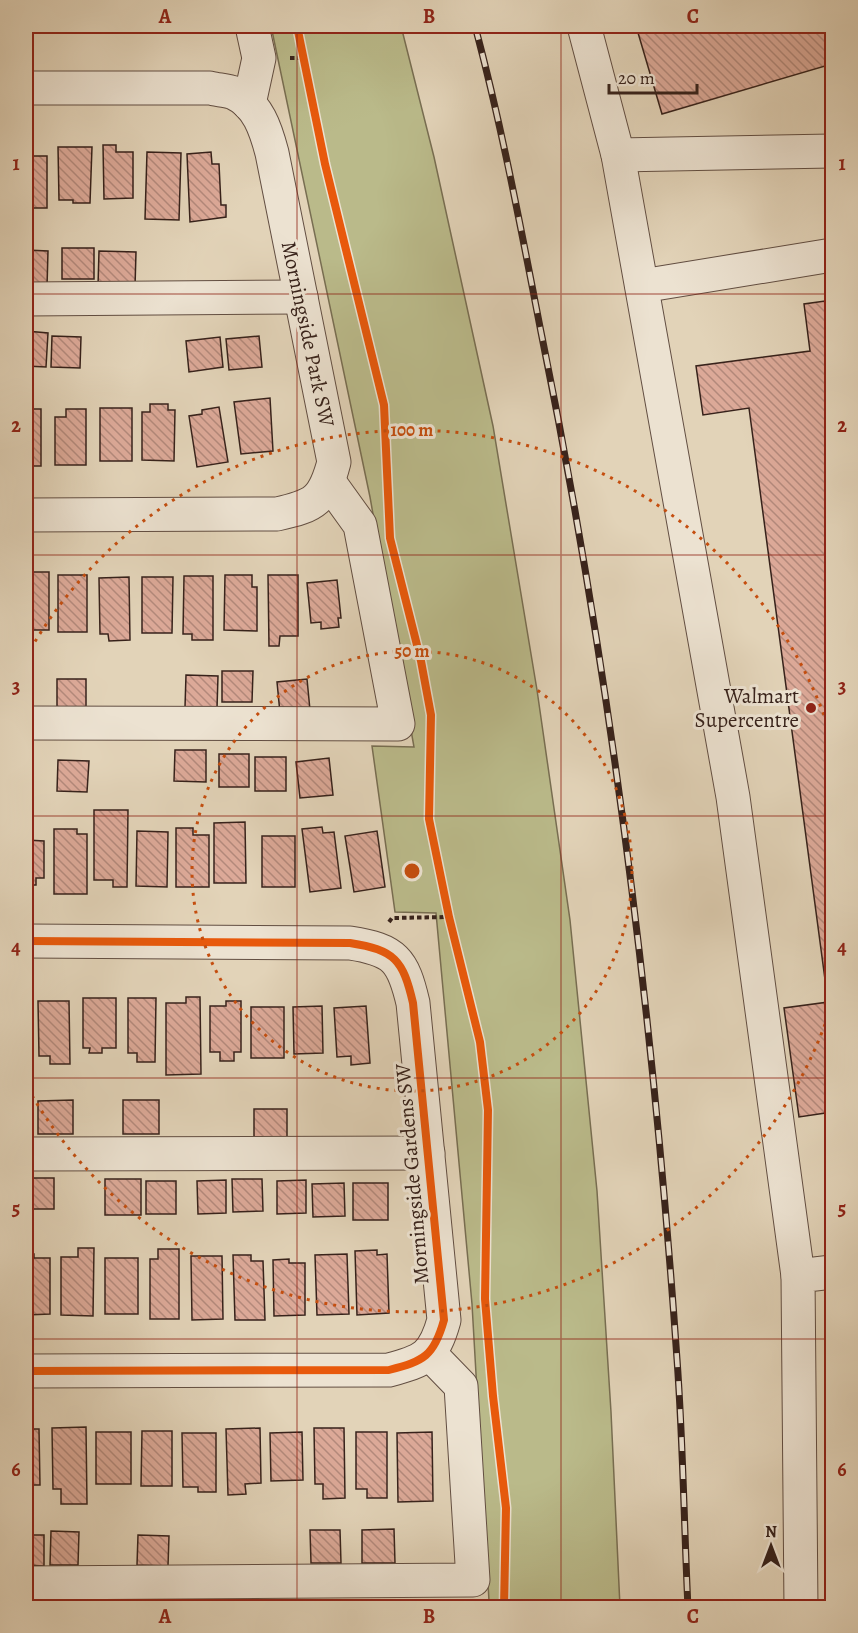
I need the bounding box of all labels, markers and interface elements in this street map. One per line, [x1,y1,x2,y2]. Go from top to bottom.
text: A [158,3,172,30]
text: B [423,3,435,30]
text: C [687,3,699,30]
scale bar [609,57,698,95]
text: 20 m [618,66,655,90]
text: 1 [12,150,20,177]
text: 1 [838,150,846,177]
street label: Morningside Park SW [275,239,341,430]
text: 2 [11,412,21,439]
text: 2 [837,412,847,439]
text: 100 m [391,418,433,442]
text: 50 m [395,639,429,663]
text: 3 [12,673,20,700]
text: 3 [838,673,846,700]
place label: Walmart Supercentre [695,682,799,734]
marker: Walmart Supercentre [804,701,818,715]
centre of rings [402,861,422,881]
text: 4 [11,934,21,961]
text: 4 [837,934,847,961]
street label: Morningside Gardens SW [388,1062,436,1286]
text: 5 [12,1195,20,1222]
text: 5 [838,1195,846,1222]
text: 6 [11,1456,21,1483]
text: 6 [837,1456,847,1483]
north arrow [741,1516,801,1576]
text: N [765,1521,777,1543]
text: A [158,1603,172,1630]
text: B [423,1603,435,1630]
text: C [687,1603,699,1630]

